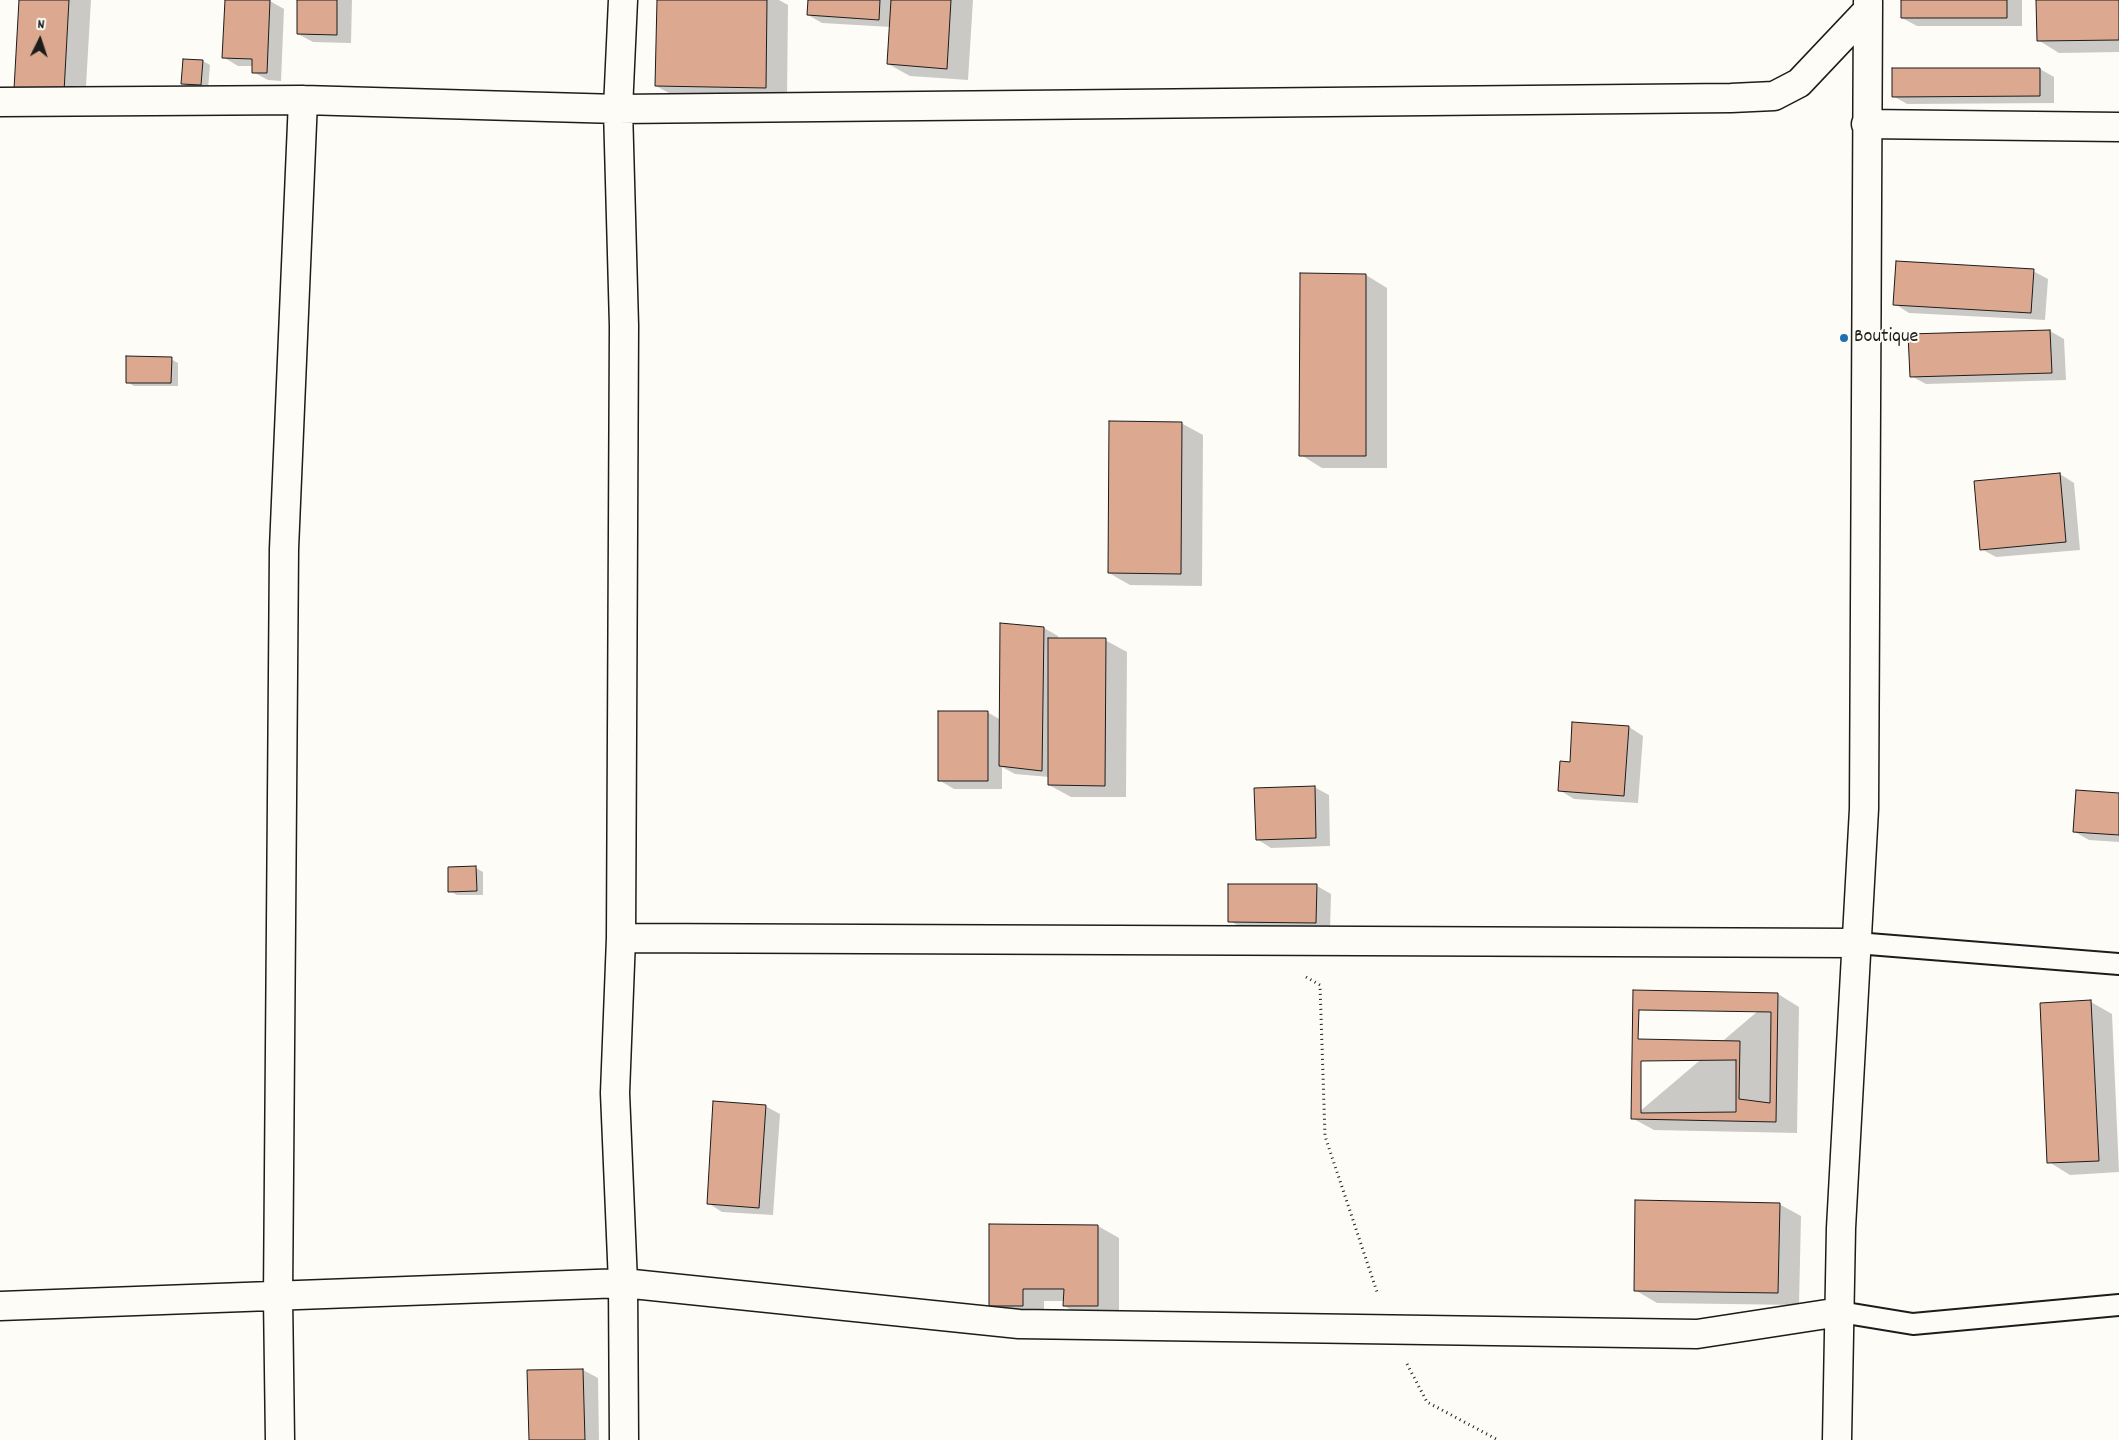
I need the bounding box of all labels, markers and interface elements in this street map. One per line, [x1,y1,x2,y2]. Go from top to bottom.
north arrow [15,15,65,65]
text: N [37,15,45,35]
place label: Boutique [1854,326,1918,350]
marker: Boutique [1838,332,1850,344]

